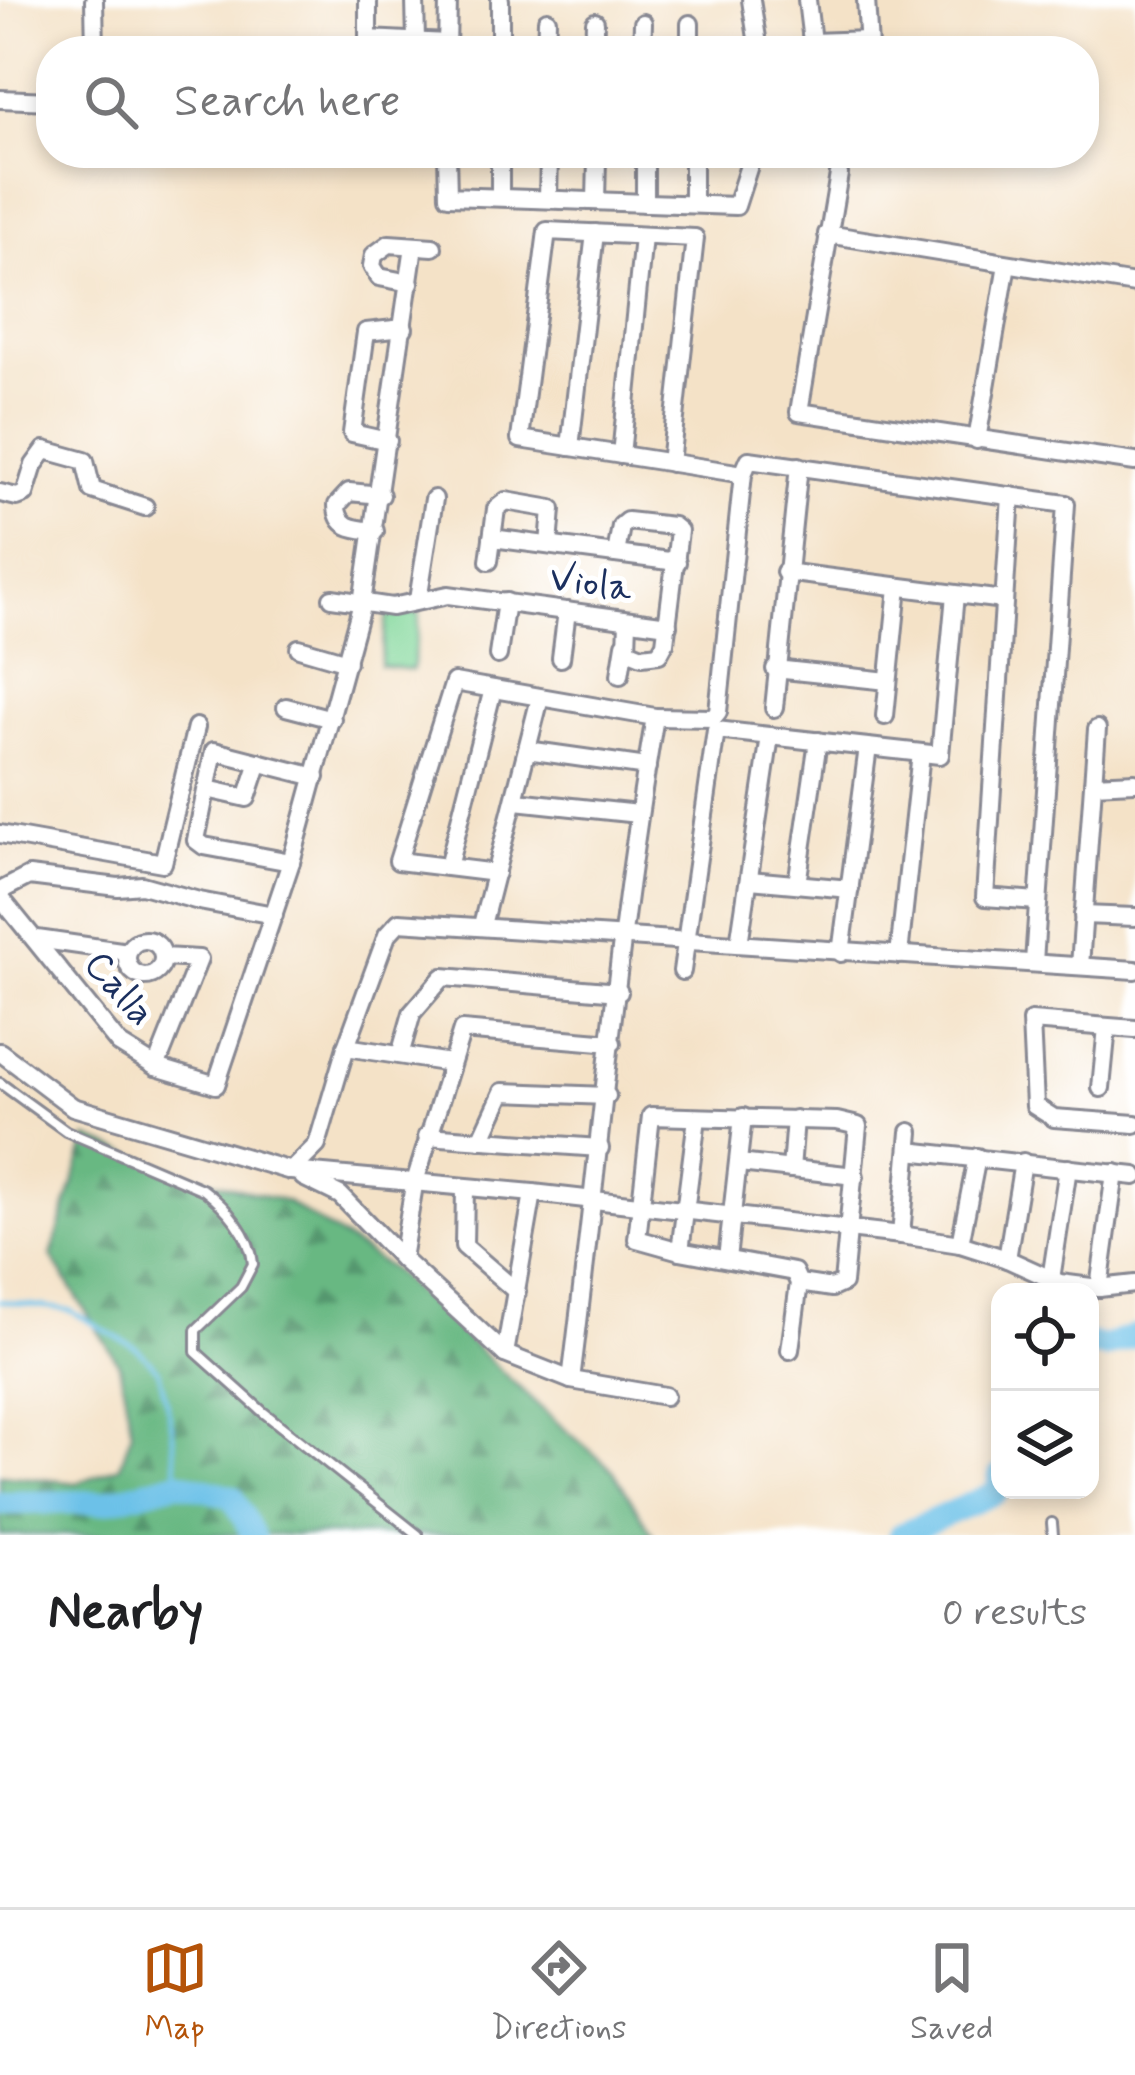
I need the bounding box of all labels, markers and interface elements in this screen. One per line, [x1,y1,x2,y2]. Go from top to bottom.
search box [36,36,1099,168]
icon: search [78,69,144,135]
text: Search here [174,73,401,132]
street label: Viola [546,553,636,616]
street label: Calla [72,941,165,1038]
map controls [991,1283,1099,1499]
button: locate [991,1283,1099,1391]
button: layers [991,1391,1099,1499]
text: Nearby [48,1580,203,1646]
text: 0 results [942,1588,1087,1639]
tab: Map [142,1935,208,2051]
tab: Directions [491,1935,627,2051]
tab: Saved [910,1935,993,2051]

